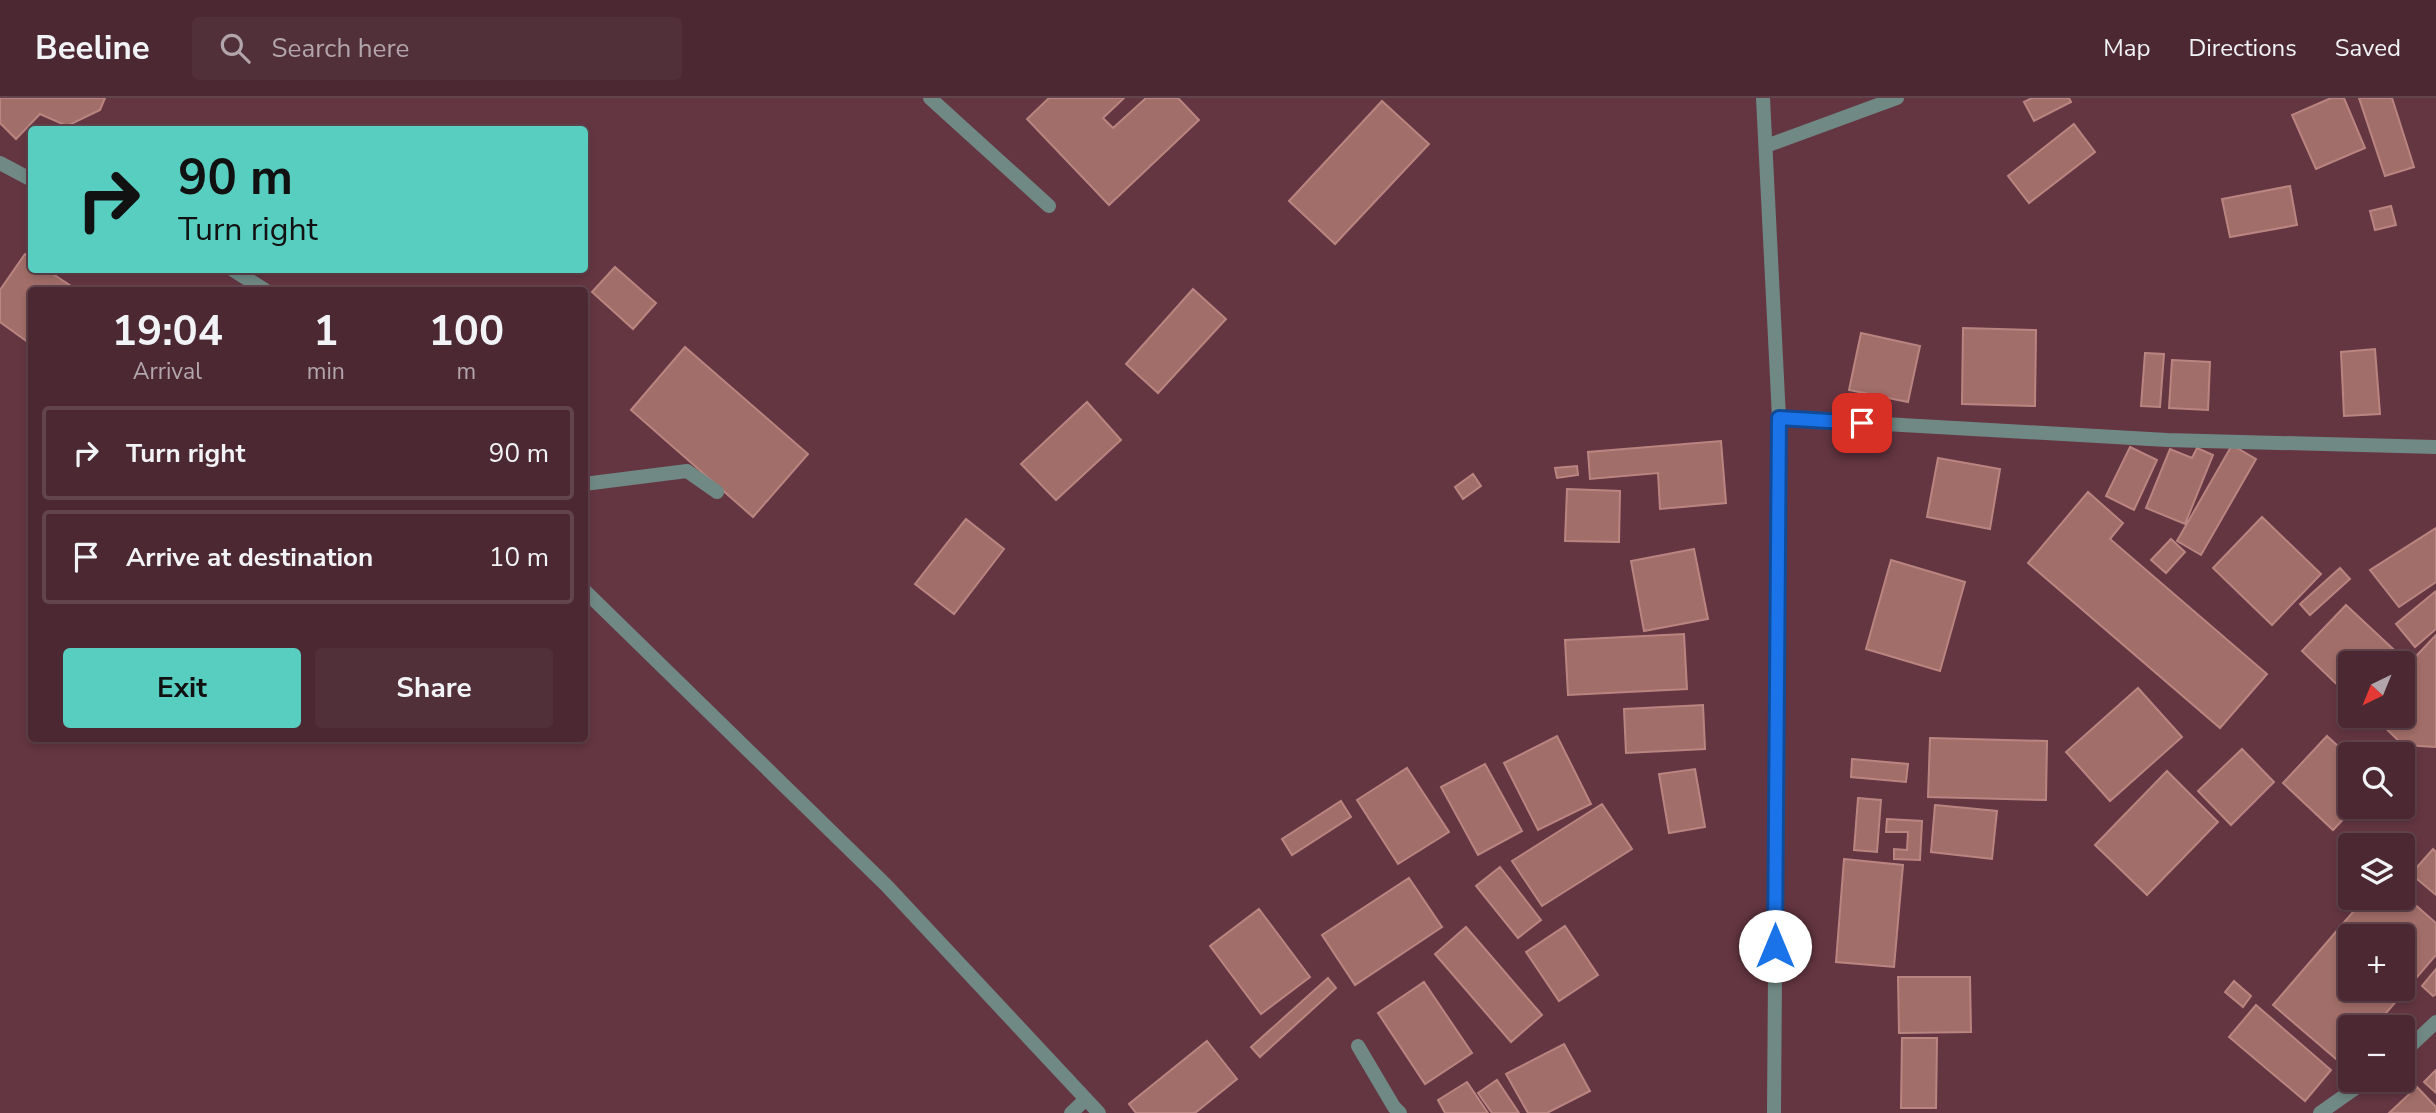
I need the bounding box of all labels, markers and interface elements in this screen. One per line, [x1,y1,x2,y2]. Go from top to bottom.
search box [192,17,682,80]
text: Beeline [35,26,150,71]
icon: search [216,29,254,67]
text: Search here [272,31,409,66]
text: Map [2103,32,2150,64]
text: Directions [2188,32,2297,64]
text: Saved [2335,32,2401,64]
text: 90 m [178,144,293,211]
icon: right [63,154,154,245]
text: Turn right [178,208,318,251]
text: 19:04 [112,303,223,360]
text: 1 [313,303,338,360]
text: 100 [429,303,504,360]
text: Arrival [133,356,202,387]
text: min [307,356,345,387]
text: m [457,356,476,387]
pin [1832,393,1892,453]
icon: arrive [1843,404,1881,442]
icon: right [67,434,105,472]
text: Turn right [126,436,245,471]
text: 90 m [489,436,549,471]
icon: arrive [67,538,105,576]
text: Arrive at destination [126,540,373,575]
text: 10 m [489,540,549,575]
button: Exit [63,648,301,728]
button: Share [315,648,553,728]
north arrow [2338,651,2415,728]
map controls [2338,651,2415,1092]
button: search [2338,742,2415,819]
button: layers [2338,833,2415,910]
position arrow [1738,909,1812,983]
button: + [2338,924,2415,1001]
button: − [2338,1015,2415,1092]

